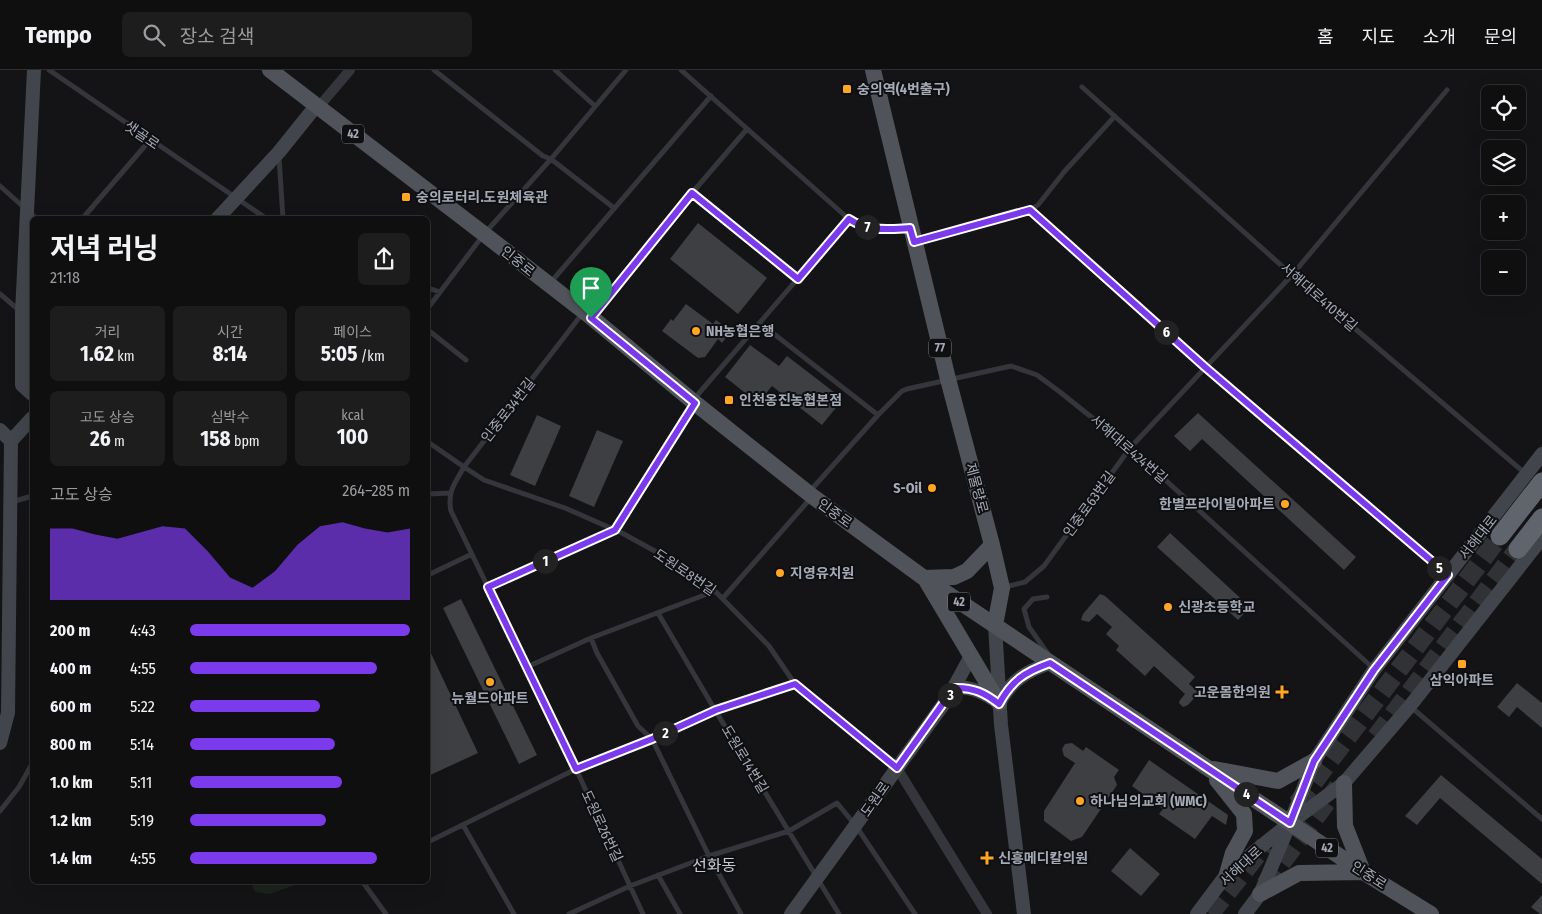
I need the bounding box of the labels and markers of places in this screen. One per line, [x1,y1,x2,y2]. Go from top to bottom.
place label: 숭의역(4번출구) [857,81,950,98]
marker: 숭의역(4번출구) [841,83,853,95]
place label: 숭의로터리.도원체육관 [416,189,548,206]
marker: 숭의로터리.도원체육관 [400,191,412,203]
pin: 7 [854,214,880,240]
pin [570,267,612,318]
pin: 6 [1154,320,1178,344]
place label: NH농협은행 [706,323,774,340]
marker: NH농협은행 [690,325,702,337]
place label: 인천옹진농협본점 [739,392,842,409]
marker: 인천옹진농협본점 [723,394,735,406]
place label: S-Oil [893,480,922,497]
marker: S-Oil [926,482,938,494]
place label: 한별프라이빌아파트 [1159,496,1275,513]
marker: 한별프라이빌아파트 [1279,498,1291,510]
pin: 1 [532,548,558,574]
pin: 5 [1426,556,1452,580]
place label: 지영유치원 [790,565,854,582]
marker: 지영유치원 [774,567,786,579]
place label: 신광초등학교 [1178,599,1255,616]
marker: 신광초등학교 [1162,601,1174,613]
marker: 삼익아파트 [1456,658,1468,670]
place label: 삼익아파트 [1430,672,1494,689]
marker: 뉴월드아파트 [484,676,496,688]
pin: 3 [938,682,962,708]
place label: 고운몸한의원 [1194,684,1271,701]
marker: 고운몸한의원 [1275,685,1289,699]
place label: 뉴월드아파트 [451,690,529,707]
pin: 2 [652,720,678,746]
pin: 4 [1234,782,1258,806]
place label: 하나님의교회 (WMC) [1090,793,1207,810]
marker: 하나님의교회 (WMC) [1074,795,1086,807]
place label: 신흥메디칼의원 [998,850,1088,867]
marker: 신흥메디칼의원 [980,851,994,865]

